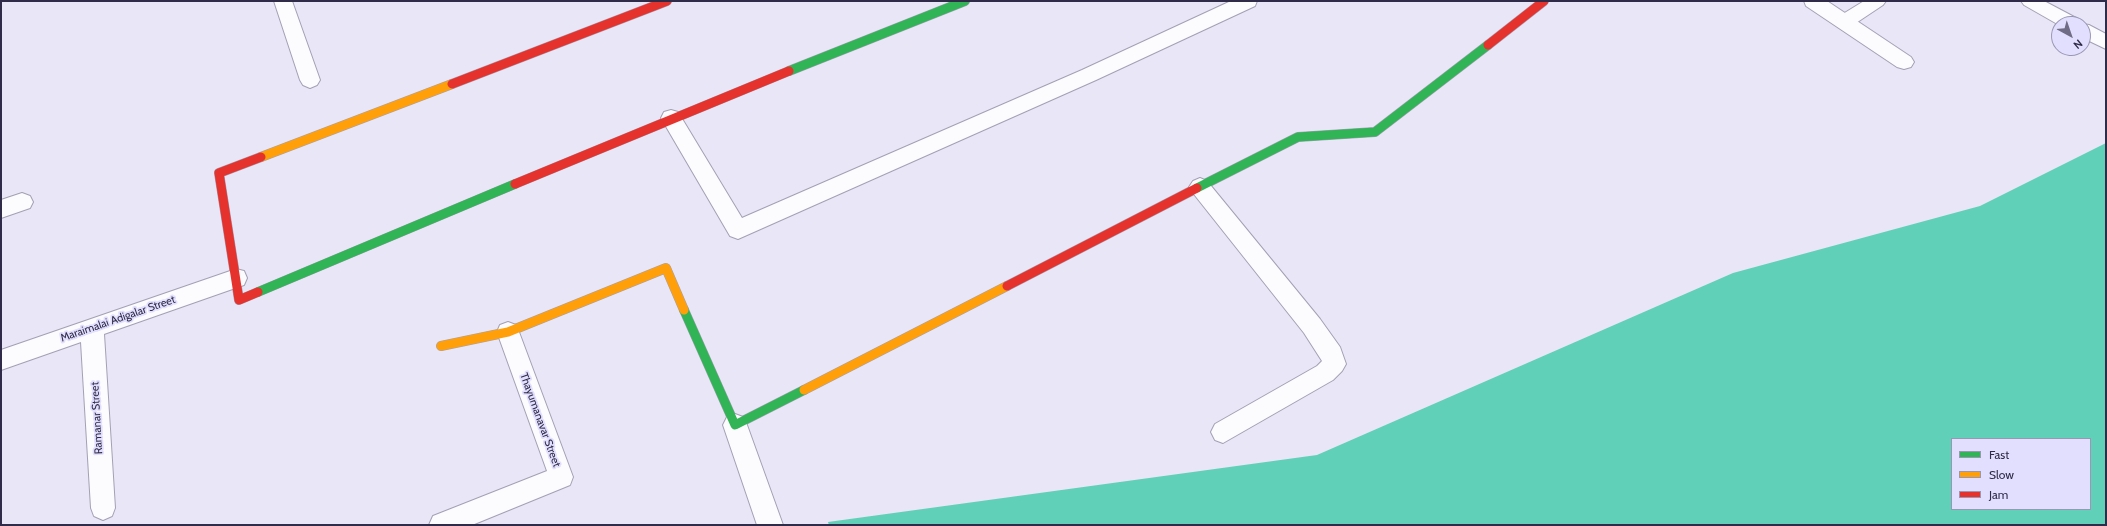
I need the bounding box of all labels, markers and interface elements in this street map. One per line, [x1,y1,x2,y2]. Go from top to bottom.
north arrow [2051,16,2091,56]
text: N [2071,37,2086,52]
street label: Maraimalai Adigalar Street [59,293,177,345]
street label: Thayumanavar Street [517,371,563,469]
street label: Ramanar Street [89,381,105,455]
legend [1951,438,2091,510]
text: Fast [1989,447,2009,462]
text: Slow [1989,467,2014,482]
text: Jam [1989,487,2008,502]

